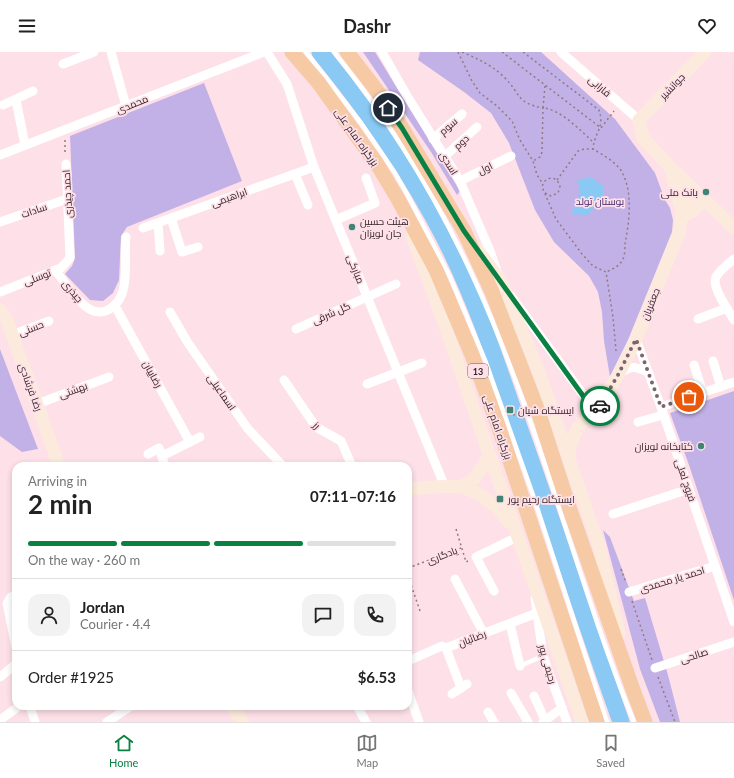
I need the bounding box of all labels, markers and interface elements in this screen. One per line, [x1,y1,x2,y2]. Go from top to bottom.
icon: menu [16,15,38,37]
text: Dashr [343,15,391,37]
icon: heart [696,15,718,37]
street label: جوانشیر [656,71,687,102]
street label: فارابی [586,73,614,100]
pin [371,91,405,125]
street label: محمدی [114,92,150,117]
icon: home [377,97,399,119]
street label: بزرگراه امام علی [331,106,381,169]
street label: سوم [436,115,461,139]
street label: دوم [451,132,473,153]
street label: اسدی [436,149,461,177]
street label: اول [476,159,495,178]
street label: احمد چیذری [60,169,75,218]
street label: ابراهیمی [209,185,249,210]
place label: بانک ملی [661,186,698,199]
marker: بانک ملی [701,187,711,197]
park label: بوستان تولد [576,195,624,208]
street label: سادات [19,200,49,220]
place label: هیئت حسین جان لویزان [360,215,409,240]
marker: هیئت حسین جان لویزان [347,222,357,232]
street label: مبارکی [344,253,367,286]
street label: توسلی [21,266,53,289]
street label: چیذری [59,277,86,305]
street label: جعفریان [638,286,663,322]
street label: گل شرقی [310,299,352,328]
street label: حسنی [17,318,46,339]
street label: رضاییان [140,358,165,390]
street label: رضا فرشادی [16,361,45,413]
road number: 13 [468,364,488,378]
street label: اسماعیلی [204,372,239,413]
street label: بهشتی [57,379,89,402]
pin [672,380,706,414]
courier [580,386,620,426]
icon: bag [678,386,700,408]
street label: بزرگراه امام علی [479,393,515,462]
icon: car [589,395,611,417]
place label: ایستگاه شیان [518,404,574,417]
marker: ایستگاه شیان [505,405,515,415]
street label: رز [310,418,323,431]
place label: کتابخانه لویزان [635,440,693,453]
marker: کتابخانه لویزان [696,441,706,451]
street label: فیوج لعلی [672,457,699,503]
text: Arriving in [28,473,87,489]
text: 07:11–07:16 [310,487,396,505]
text: 2 min [28,488,92,520]
place label: ایستگاه رحیم پور [507,493,575,507]
marker: ایستگاه رحیم پور [495,494,505,504]
street label: یادگاری [425,544,460,567]
text: On the way · 260 m [28,552,140,568]
street label: احمد یار محمدی [638,563,706,596]
button: person [28,594,70,636]
button: chat [302,594,344,636]
button: phone [354,594,396,636]
text: Jordan [80,598,125,616]
text: Courier · 4.4 [80,616,151,632]
street label: رضائیان [456,627,488,650]
street label: رحیمی پور [535,642,559,685]
street label: صالحی [678,645,710,666]
text: Order #1925 [28,668,114,686]
text: $6.53 [358,668,396,686]
tab: Home [109,732,138,769]
tab: Map [356,732,378,769]
tab: Saved [596,732,625,769]

